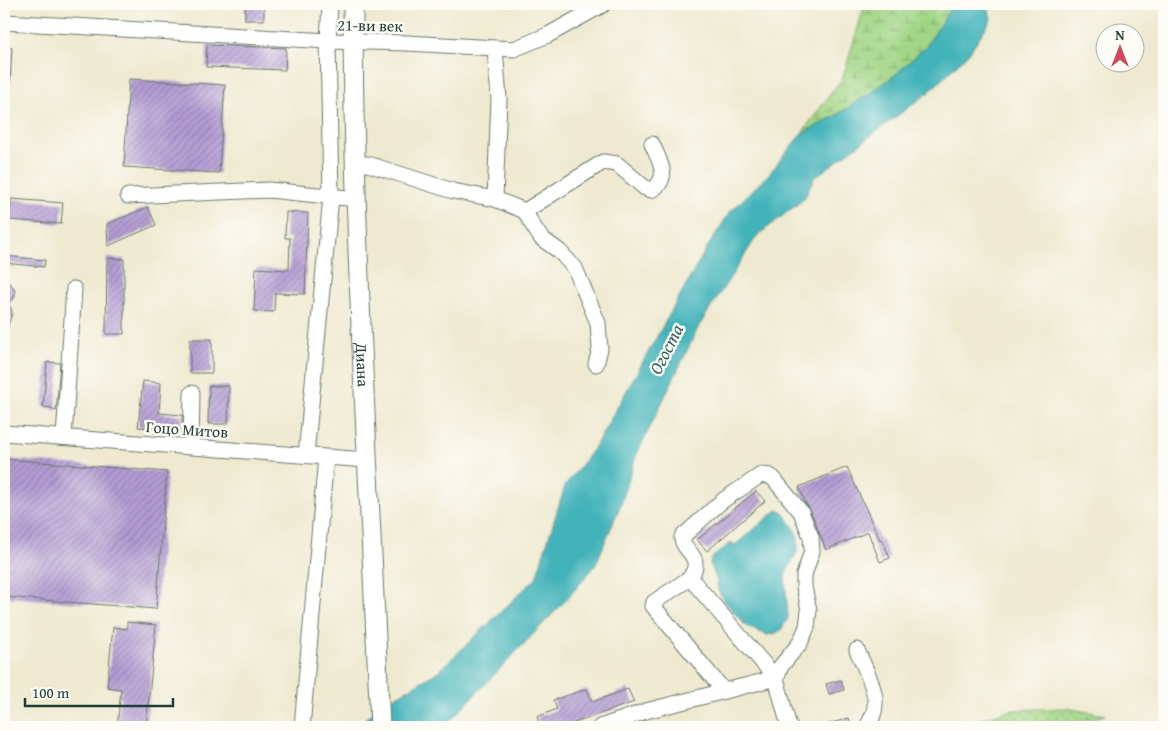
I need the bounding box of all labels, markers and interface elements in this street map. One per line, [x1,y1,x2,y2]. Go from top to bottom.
street label: 21-ви век [337,12,404,38]
north arrow [1096,22,1146,72]
text: N [1115,25,1125,45]
water label: Огоста [642,319,690,379]
street label: Диана [350,341,376,388]
street label: Гоцо Митов [145,414,229,444]
scale bar [25,676,172,708]
text: 100 m [32,682,70,703]

